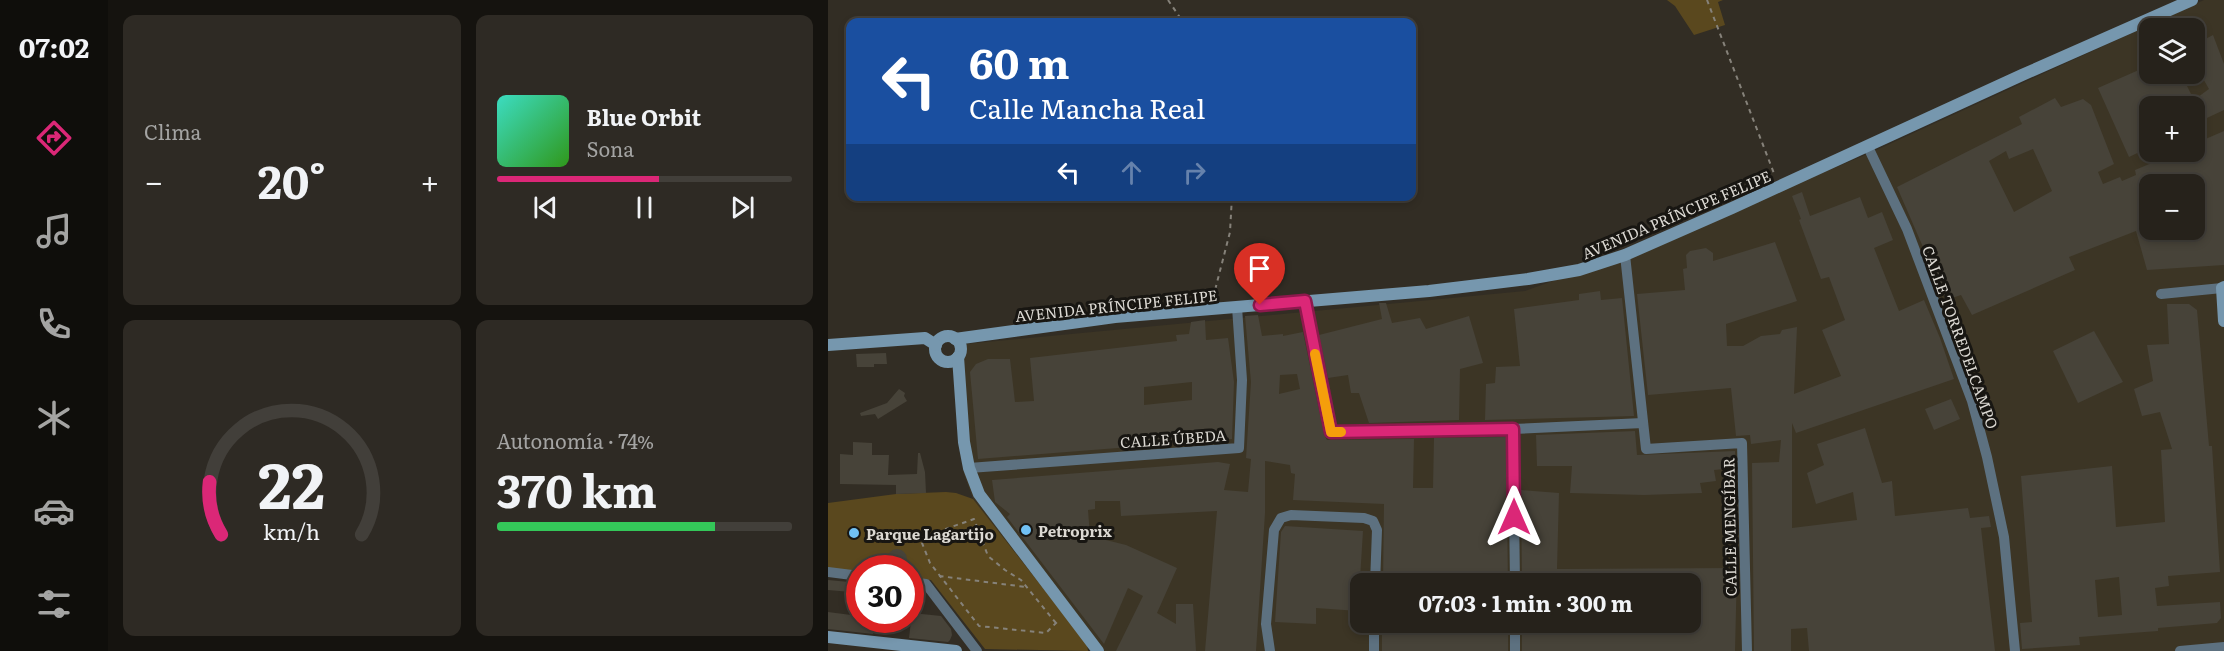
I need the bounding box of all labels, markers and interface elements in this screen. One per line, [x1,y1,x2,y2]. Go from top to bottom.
map controls [2139,18,2205,240]
button: layers [2139,18,2205,84]
text: 07:02 [19,26,89,66]
text: 60 m [969,30,1070,92]
icon: left [870,42,948,120]
text: Calle Mancha Real [969,87,1205,127]
button: + [2139,96,2205,162]
text: Blue Orbit [587,100,701,133]
text: Clima [144,116,201,146]
icon: directions [33,117,75,159]
text: Sona [587,133,634,163]
text: 20° [258,146,326,213]
text: − [144,155,163,204]
text: + [420,155,439,204]
icon: left [1052,156,1085,189]
icon: ahead [1115,156,1148,189]
icon: right [1178,156,1211,189]
street label: AVENIDA PRÍNCIPE FELIPE [1578,164,1774,264]
button: − [2139,174,2205,240]
icon: previous [529,191,562,224]
icon: pause [628,191,661,224]
icon: next [726,191,759,224]
icon: music [33,210,75,252]
street label: CALLE TORREDELCAMPO [1917,242,2005,432]
pin [1234,243,1285,305]
icon: arrive [1243,252,1276,285]
street label: AVENIDA PRÍNCIPE FELIPE [1014,283,1218,327]
icon: phone [33,303,75,345]
icon: climate [33,397,75,439]
street label: CALLE ÚBEDA [1119,423,1227,453]
text: Autonomía · 74% [497,425,654,455]
text: 22 [258,436,325,528]
text: 370 km [497,455,657,522]
street label: CALLE MENGÍBAR [1716,457,1742,597]
position arrow [1482,485,1546,549]
icon: car [33,490,75,532]
text: km/h [263,515,320,547]
place label: Petroprix [1038,519,1112,542]
place label: Parque Lagartijo [866,522,994,545]
marker: Petroprix [1019,523,1033,537]
marker: Parque Lagartijo [847,526,861,540]
speed limit sign: 30 [846,555,924,633]
icon: filters [33,583,75,625]
text: 07:03 · 1 min · 300 m [1418,586,1633,619]

